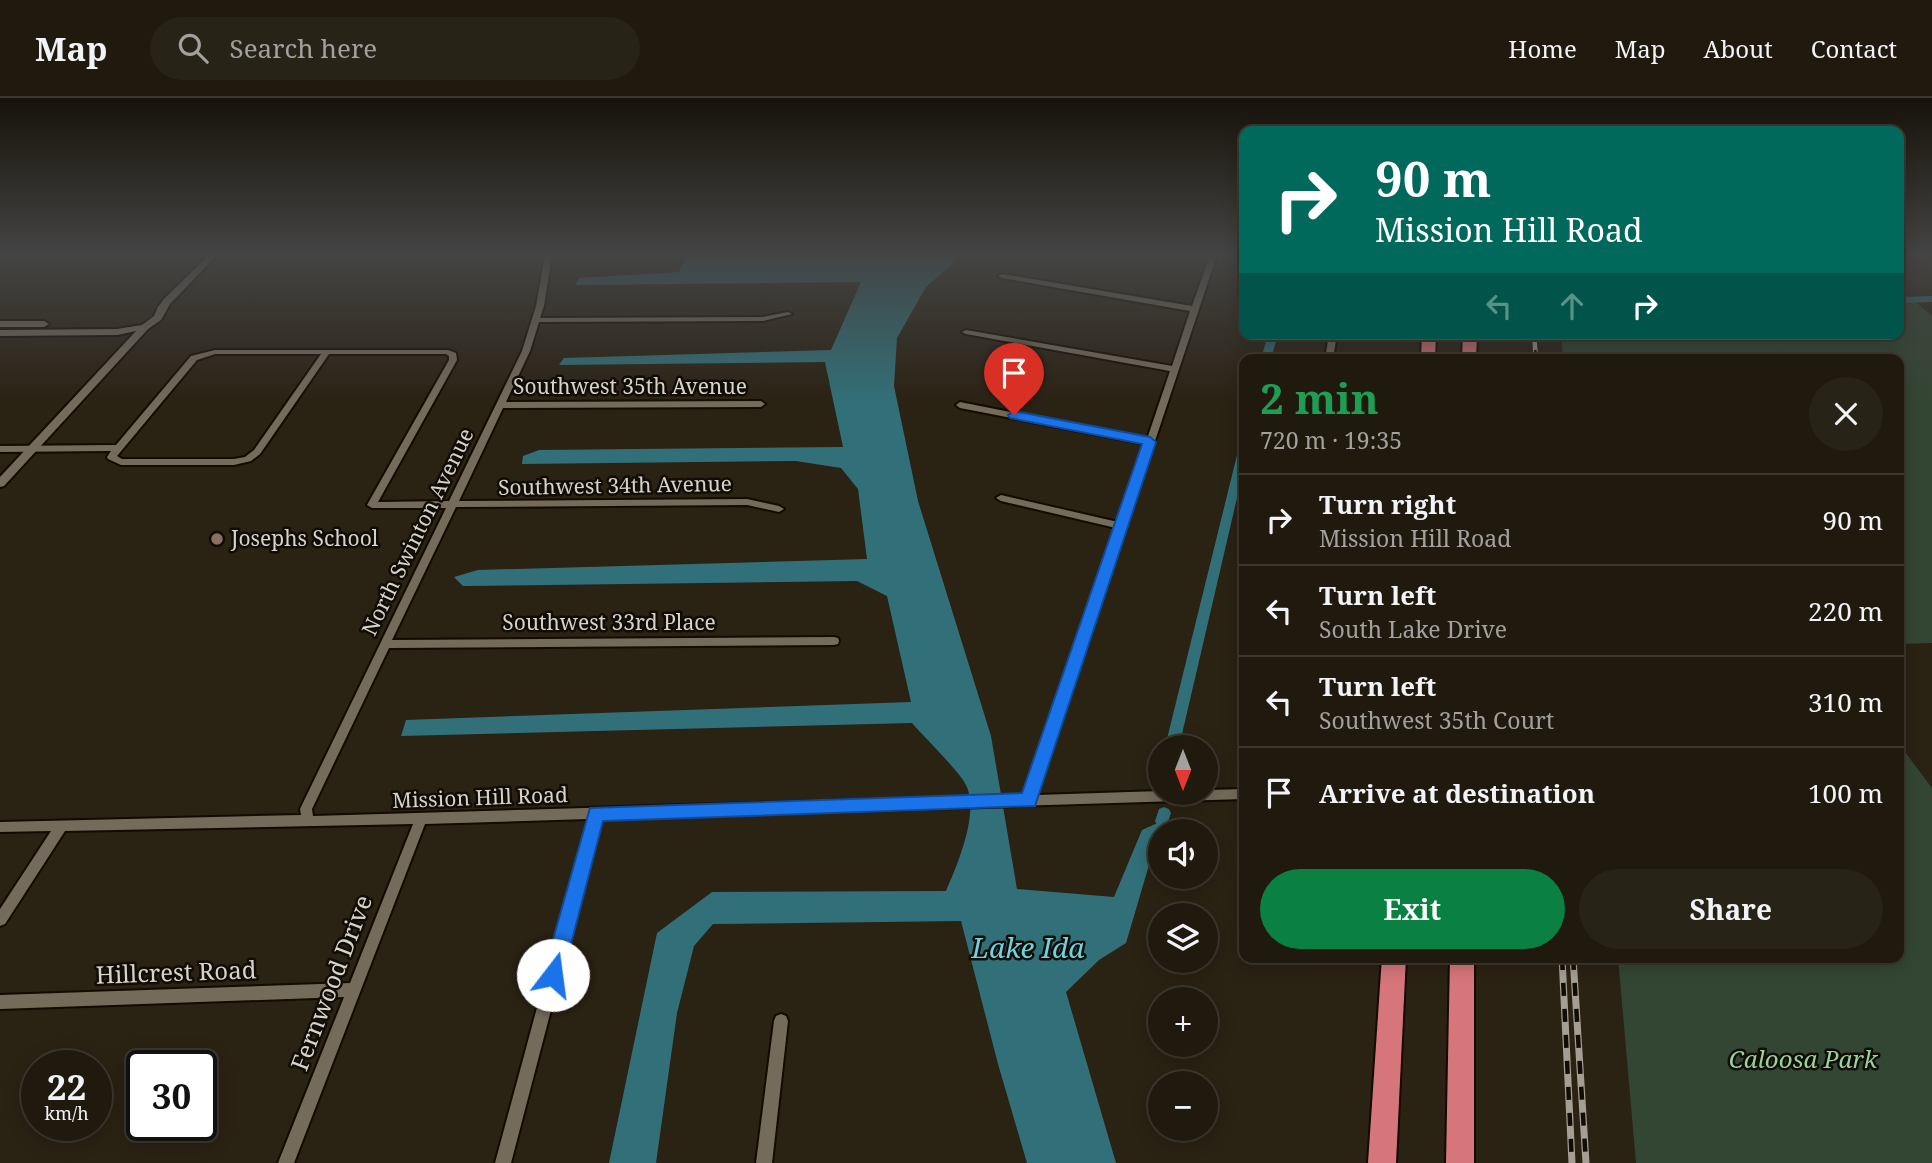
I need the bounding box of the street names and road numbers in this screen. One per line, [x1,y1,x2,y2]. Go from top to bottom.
street label: Southwest 35th Avenue [513,372,747,400]
street label: North Swinton Avenue [355,423,480,640]
street label: Southwest 34th Avenue [498,469,732,501]
street label: Southwest 33rd Place [502,608,716,636]
street label: Mission Hill Road [392,780,568,814]
street label: Fernwood Drive [282,890,379,1075]
street label: Hillcrest Road [95,952,257,991]

